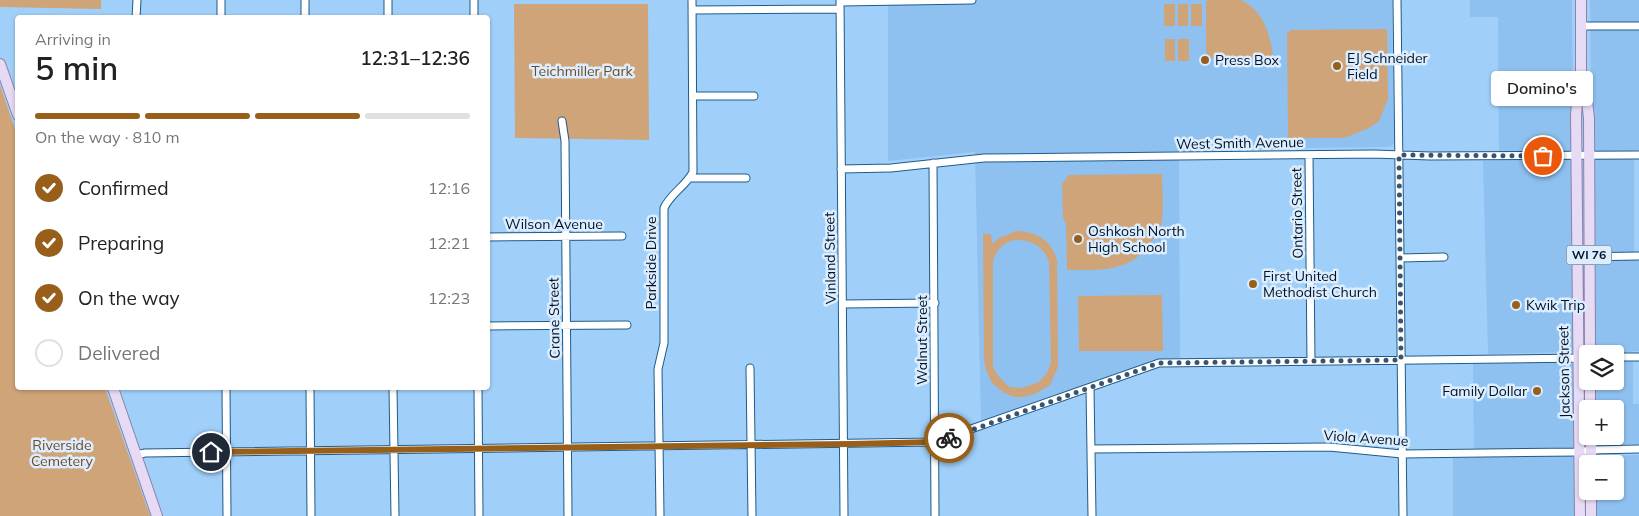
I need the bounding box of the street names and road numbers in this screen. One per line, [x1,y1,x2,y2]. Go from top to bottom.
street label: West Smith Avenue [1176,133,1304,153]
street label: Ontario Street [1287,167,1307,259]
street label: Vinland Street [820,212,840,304]
street label: Wilson Avenue [505,215,603,233]
street label: Parkside Drive [642,216,660,310]
road number: WI 76 [1566,246,1612,264]
street label: Crane Street [544,277,564,359]
street label: Walnut Street [913,295,931,385]
street label: Jackson Street [1554,325,1574,418]
street label: Viola Avenue [1323,426,1409,450]

